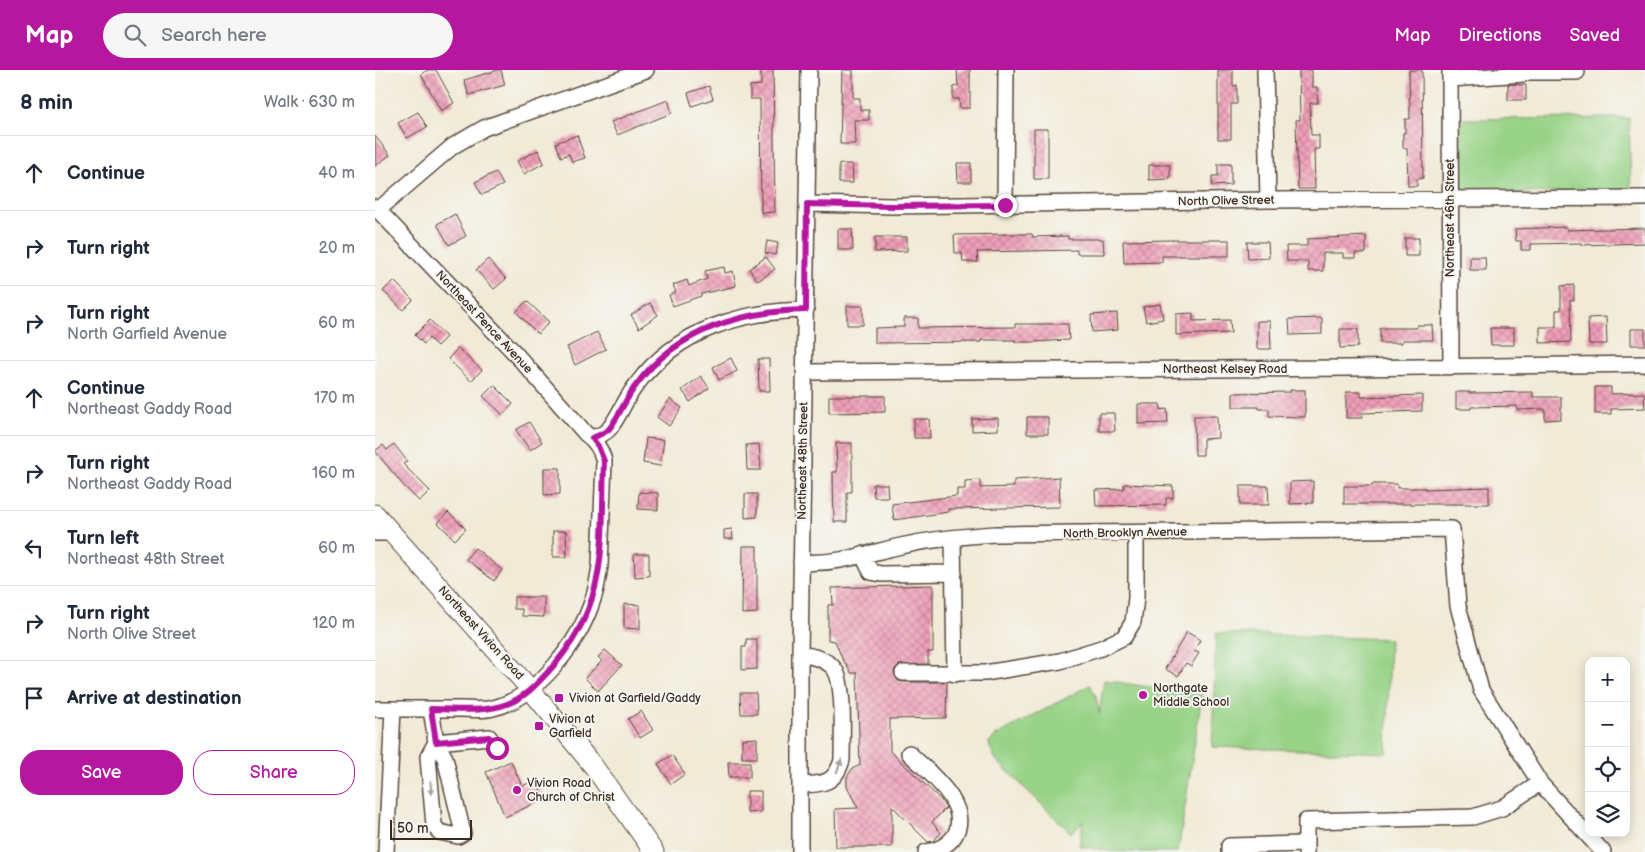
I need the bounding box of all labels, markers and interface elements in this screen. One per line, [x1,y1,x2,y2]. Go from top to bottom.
search box [103,13,453,58]
text: Map [25,21,73,50]
icon: search [121,21,149,49]
text: Search here [161,24,267,47]
text: Map [1395,25,1431,46]
text: Directions [1459,25,1541,46]
text: Saved [1569,25,1620,46]
text: 8 min [20,90,73,115]
text: Walk · 630 m [264,93,355,112]
icon: ahead [20,159,48,187]
street label: Northeast 46th Street [1443,159,1458,277]
text: Continue [67,162,145,185]
text: 40 m [318,164,355,183]
street label: North Olive Street [1177,193,1275,209]
route end [994,194,1017,217]
icon: right [20,234,48,262]
text: Turn right [67,237,150,260]
text: 20 m [319,239,355,258]
street label: Northeast Pence Avenue [432,267,536,377]
text: Turn right [67,302,150,325]
icon: right [20,309,48,337]
text: 60 m [318,314,355,333]
text: North Garfield Avenue [67,325,227,344]
street label: Northeast Kelsey Road [1163,362,1287,377]
text: Continue [67,377,145,400]
icon: ahead [20,384,48,412]
text: 170 m [314,389,355,408]
text: Northeast Gaddy Road [67,400,232,419]
street label: Northeast 48th Street [794,402,812,520]
text: Turn right [67,452,150,475]
icon: right [20,459,48,487]
text: 160 m [312,464,355,483]
text: Northeast Gaddy Road [67,475,232,494]
street label: North Brooklyn Avenue [1063,524,1187,542]
text: Turn left [67,527,139,550]
icon: left [20,534,48,562]
text: 60 m [318,539,355,558]
text: Northeast 48th Street [67,550,224,569]
street label: Northeast Vivion Road [435,583,527,683]
text: Turn right [67,602,150,625]
icon: right [20,609,48,637]
text: 120 m [312,614,355,633]
text: North Olive Street [67,625,196,644]
map controls [1585,657,1630,837]
button: + [1585,657,1630,702]
place label: Northgate Middle School [1153,681,1229,710]
icon: arrive [20,684,48,712]
text: Arrive at destination [67,687,242,710]
marker: Northgate Middle School [1137,689,1149,701]
place label: Vivion at Garfield/Gaddy [569,691,701,706]
marker: Vivion at Garfield/Gaddy [553,692,565,704]
button: − [1585,702,1630,747]
place label: Vivion at Garfield [549,712,595,741]
marker: Vivion at Garfield [533,720,545,732]
route start [486,737,509,760]
button: locate [1585,747,1630,792]
button: Save [20,750,183,795]
button: Share [193,750,355,795]
one-way arrow [835,758,843,773]
place label: Vivion Road Church of Christ [527,776,615,805]
one-way arrow [427,781,435,797]
marker: Vivion Road Church of Christ [511,784,523,796]
button: layers [1585,792,1630,837]
scale bar [390,817,473,840]
text: 50 m [397,820,429,837]

